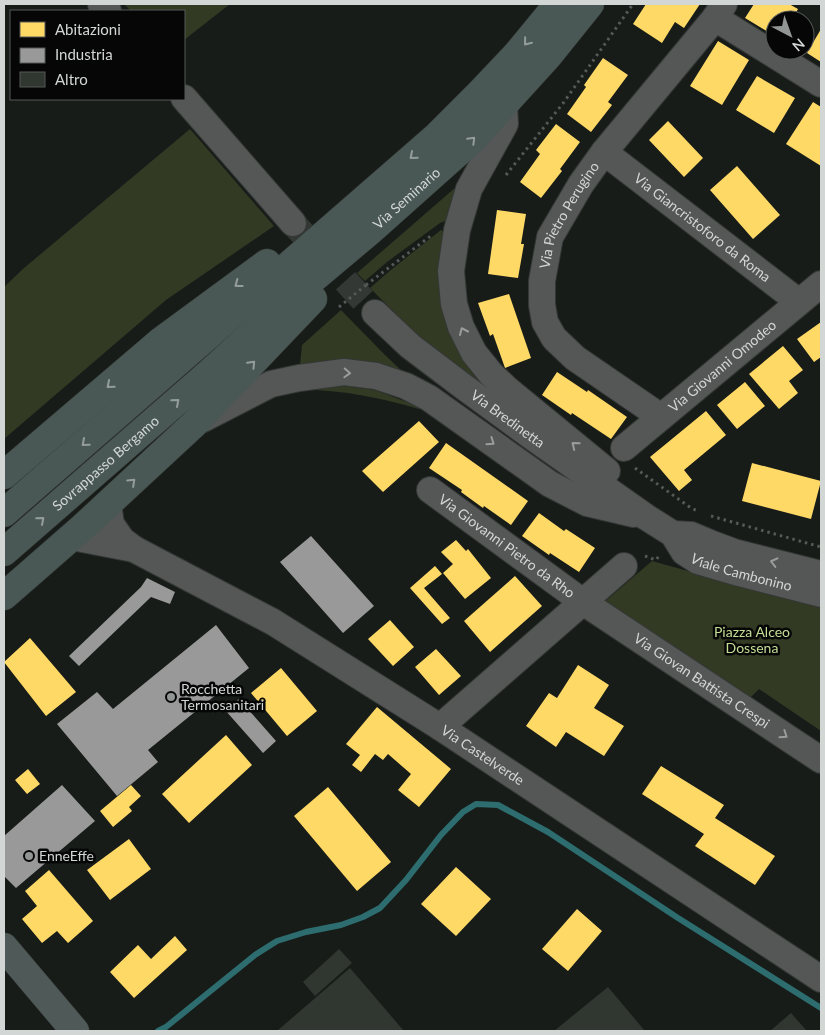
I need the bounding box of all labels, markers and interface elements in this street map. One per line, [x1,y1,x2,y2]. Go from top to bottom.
legend [10,10,185,100]
north arrow [765,10,815,60]
text: Abitazioni [55,20,121,38]
text: N [789,35,809,55]
one-way arrow [524,36,533,45]
text: Industria [55,45,113,63]
text: Altro [55,70,88,88]
one-way arrow [466,137,475,146]
one-way arrow [409,151,418,160]
street label: Via Pietro Perugino [535,158,602,270]
street label: Via Seminario [369,163,444,232]
street label: Via Giancristoforo da Roma [631,169,774,285]
one-way arrow [235,279,244,287]
street label: Via Giovanni Omodeo [665,316,779,415]
one-way arrow [458,327,469,336]
one-way arrow [246,361,255,370]
one-way arrow [343,368,351,379]
one-way arrow [107,379,116,387]
street label: Via Bredinetta [468,386,548,451]
one-way arrow [171,398,180,407]
street label: Sovrappasso Bergamo [49,412,162,514]
one-way arrow [485,436,495,445]
one-way arrow [82,437,91,446]
one-way arrow [572,441,581,450]
one-way arrow [126,479,135,488]
street label: Via Giovanni Pietro da Rho [435,490,578,601]
one-way arrow [35,516,44,525]
street label: Viale Cambonino [687,549,794,594]
one-way arrow [770,557,778,568]
park label: Piazza Alceo Dossena [714,623,790,656]
street label: Via Giovan Battista Crespi [631,629,773,732]
place label: Rocchetta Termosanitari [181,680,264,713]
marker: Rocchetta Termosanitari [165,691,177,703]
street label: Via Castelverde [438,721,528,788]
one-way arrow [778,729,787,739]
place label: EnneEffe [39,847,94,864]
marker: EnneEffe [23,850,35,862]

